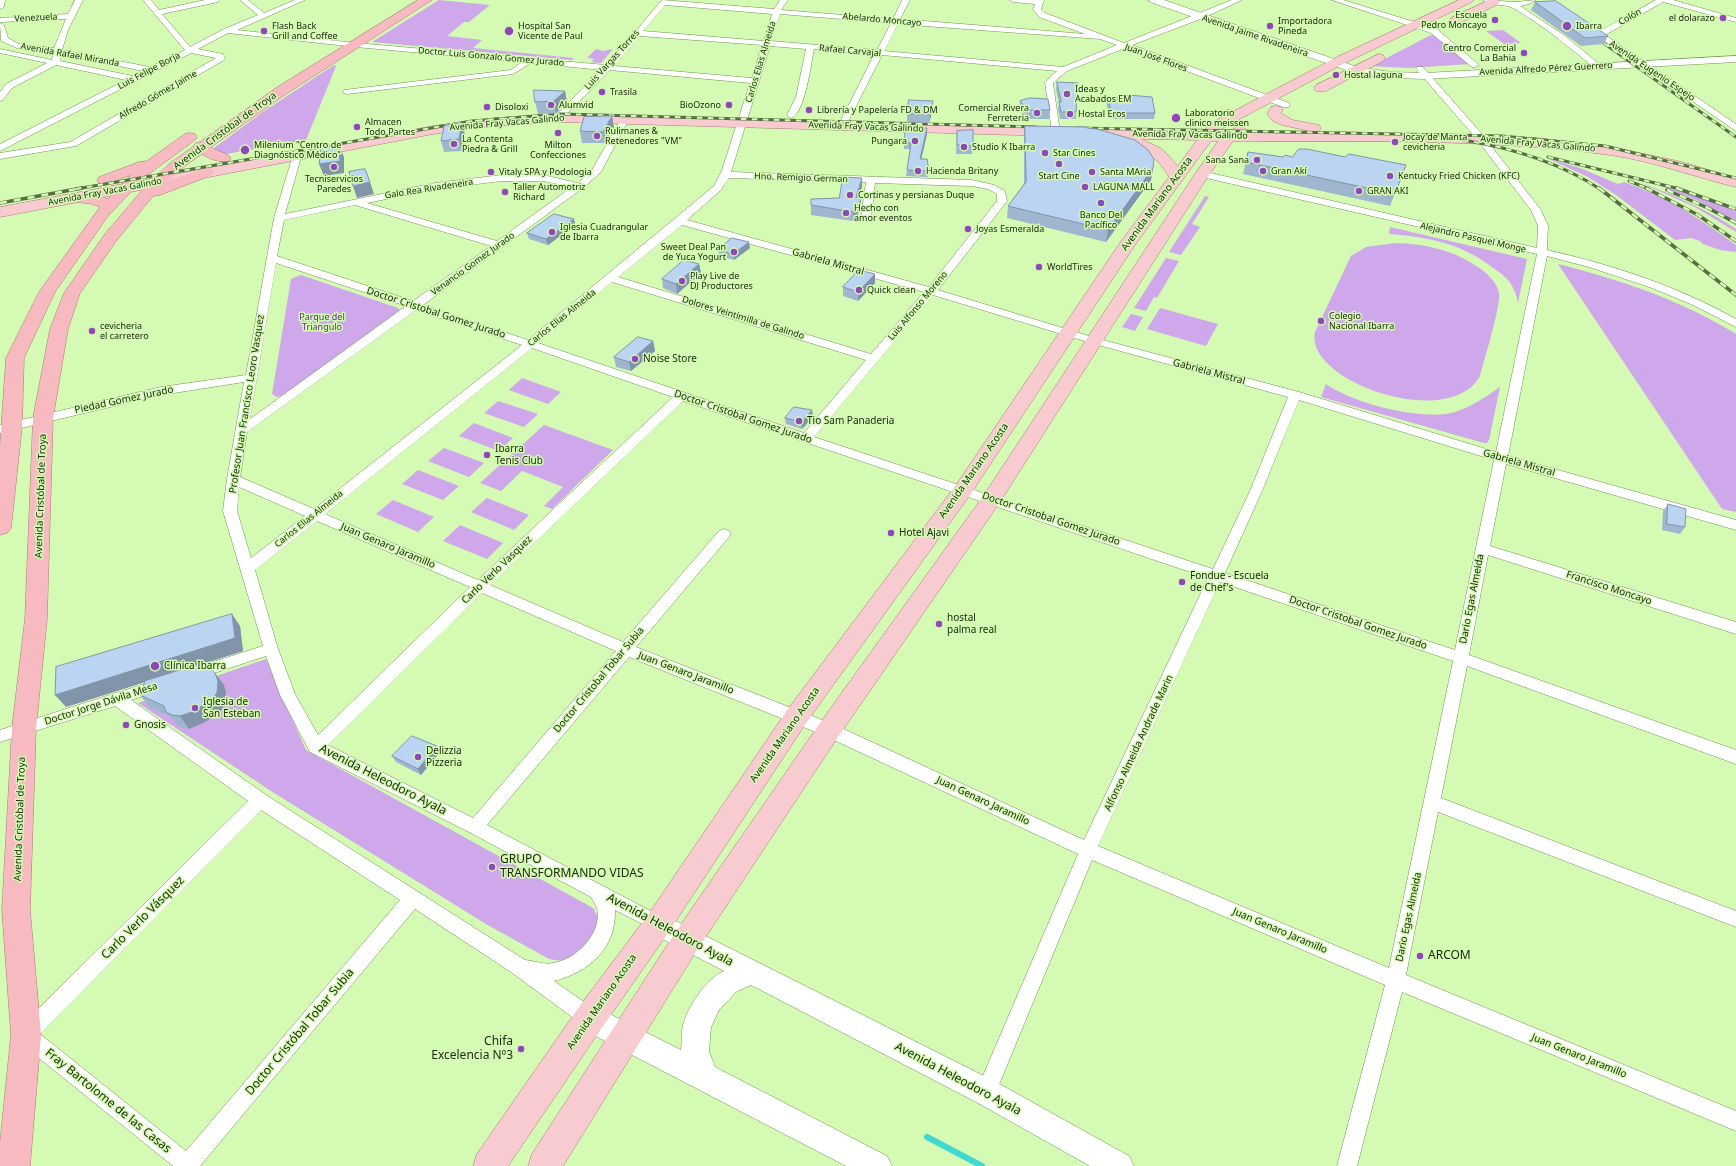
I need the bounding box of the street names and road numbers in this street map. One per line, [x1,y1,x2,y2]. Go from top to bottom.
street label: Colón [1617,6,1643,28]
street label: Venezuela [14,11,58,25]
street label: Abelardo Moncayo [842,11,922,29]
street label: Avenida Jaime Rivadeneira [1200,13,1310,59]
street label: Carlos Elias Almeida [743,20,779,104]
street label: Luis Vargas Torres [582,28,642,92]
street label: Avenida Eugenio Espejo [1607,38,1697,104]
street label: Avenida Rafael Miranda [20,41,120,69]
street label: Juan José Flores [1123,42,1189,74]
street label: Rafael Carvajal [818,43,882,59]
street label: Doctor Luis Gonzalo Gomez Jurado [417,45,565,69]
street label: Luis Felipe Borja [116,50,182,92]
street label: Avenida Alfredo Pérez Guerrero [1479,60,1613,78]
street label: Alfredo Gómez Jaime [117,68,199,122]
street label: Avenida Cristóbal de Troya [171,90,279,172]
street label: Avenida Fray Vacas Galindo [449,113,565,133]
street label: Avenida Fray Vacas Galindo [808,120,924,134]
street label: Avenida Fray Vacas Galindo [1132,129,1248,141]
street label: Avenida Fray Vacas Galindo [1480,134,1596,154]
street label: Avenida Mariano Acosta [1119,155,1195,253]
street label: Hno. Remigio German [754,171,848,185]
street label: Avenida Fray Vacas Galindo [47,176,163,208]
street label: Galo Rea Rivadeneira [384,177,474,201]
street label: Alejandro Pasquel Monge [1419,221,1527,255]
street label: Venancio Gomez Jurado [429,230,517,298]
street label: Gabriela Mistral [791,246,865,278]
street label: Luis Alfonso Moreno [886,269,950,343]
street label: Doctor Cristobal Gomez Jurado [365,285,507,341]
street label: Carlos Elias Almeida [526,287,598,349]
street label: Dolores Veintimilla de Galindo [681,294,805,342]
street label: Profesor Juan Francisco Leoro Vasquez [227,314,267,494]
street label: Gabriela Mistral [1172,357,1246,387]
street label: Piedad Gomez Jurado [73,384,175,416]
street label: Doctor Cristobal Gomez Jurado [672,388,814,446]
street label: Avenida Mariano Acosta [937,421,1011,521]
street label: Avenida Cristóbal de Troya [33,434,49,558]
street label: Gabriela Mistral [1482,447,1556,479]
street label: Carlos Elias Almeida [273,488,345,550]
street label: Doctor Cristobal Gomez Jurado [980,490,1122,548]
street label: Juan Genaro Jaramillo [339,521,437,571]
street label: Carlo Verlo Vasquez [459,533,535,607]
street label: Dario Egas Almeida [1457,553,1487,645]
street label: Francisco Moncayo [1565,568,1653,608]
street label: Doctor Cristobal Gomez Jurado [1287,594,1429,652]
street label: Doctor Cristobal Tobar Subia [551,625,647,735]
street label: Juan Genaro Jaramillo [636,649,736,697]
street label: Alfonso Almeida Andrade Marin [1102,673,1176,813]
street label: Doctor Jorge Dávila Mesa [43,680,159,728]
street label: Avenida Mariano Acosta [748,685,822,785]
street label: Avenida Heleodoro Ayala [317,742,449,818]
street label: Avenida Cristóbal de Troya [12,757,28,881]
street label: Juan Genaro Jaramillo [934,774,1032,828]
street label: Dario Egas Almeida [1394,871,1424,963]
street label: Carlo Verlo Vásquez [99,874,187,962]
street label: Avenida Heleodoro Ayala [604,891,736,969]
street label: Juan Genaro Jaramillo [1231,906,1329,956]
street label: Avenida Mariano Acosta [565,952,639,1052]
street label: Doctor Cristóbal Tobar Subia [243,966,357,1098]
street label: Juan Genaro Jaramillo [1530,1031,1628,1081]
street label: Avenida Heleodoro Ayala [892,1040,1024,1118]
street label: Fray Bartolome de las Casas [42,1046,174,1156]

